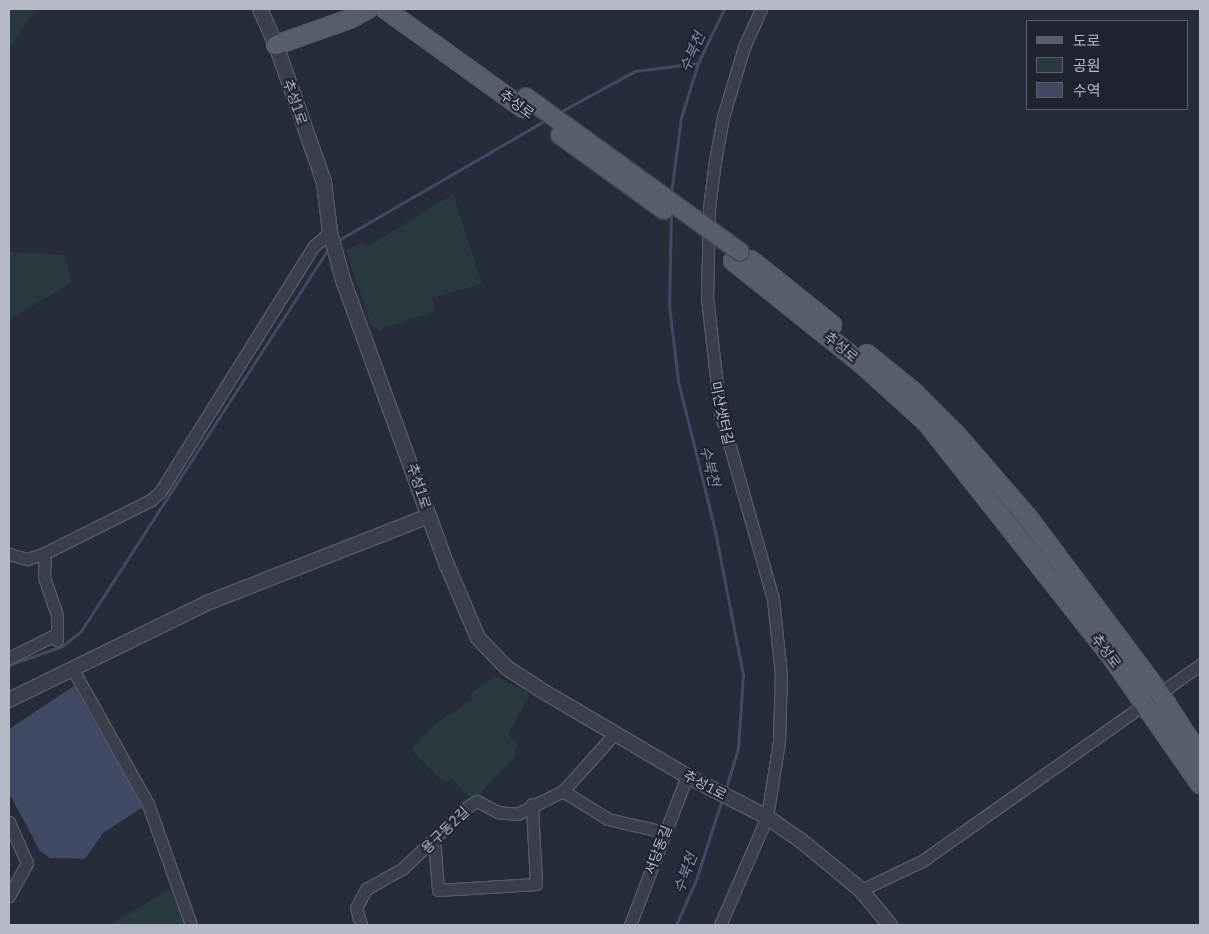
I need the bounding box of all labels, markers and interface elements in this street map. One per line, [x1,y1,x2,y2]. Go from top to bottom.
legend [1026,20,1189,110]
water label: 수북천 [676,29,708,75]
text: 도로 [1073,31,1101,50]
text: 공원 [1073,56,1101,75]
street label: 추성1로 [279,77,311,127]
text: 수역 [1073,81,1101,100]
street label: 추성로 [496,86,538,122]
street label: 추성로 [821,328,861,366]
street label: 미산샛터길 [707,380,737,446]
water label: 수북천 [696,444,724,488]
street label: 추성1로 [404,461,434,511]
street label: 추성로 [1088,631,1124,671]
street label: 추성1로 [680,767,730,803]
street label: 용구동2길 [418,803,472,857]
street label: 서당동길 [641,823,675,877]
water label: 수북천 [669,850,701,896]

